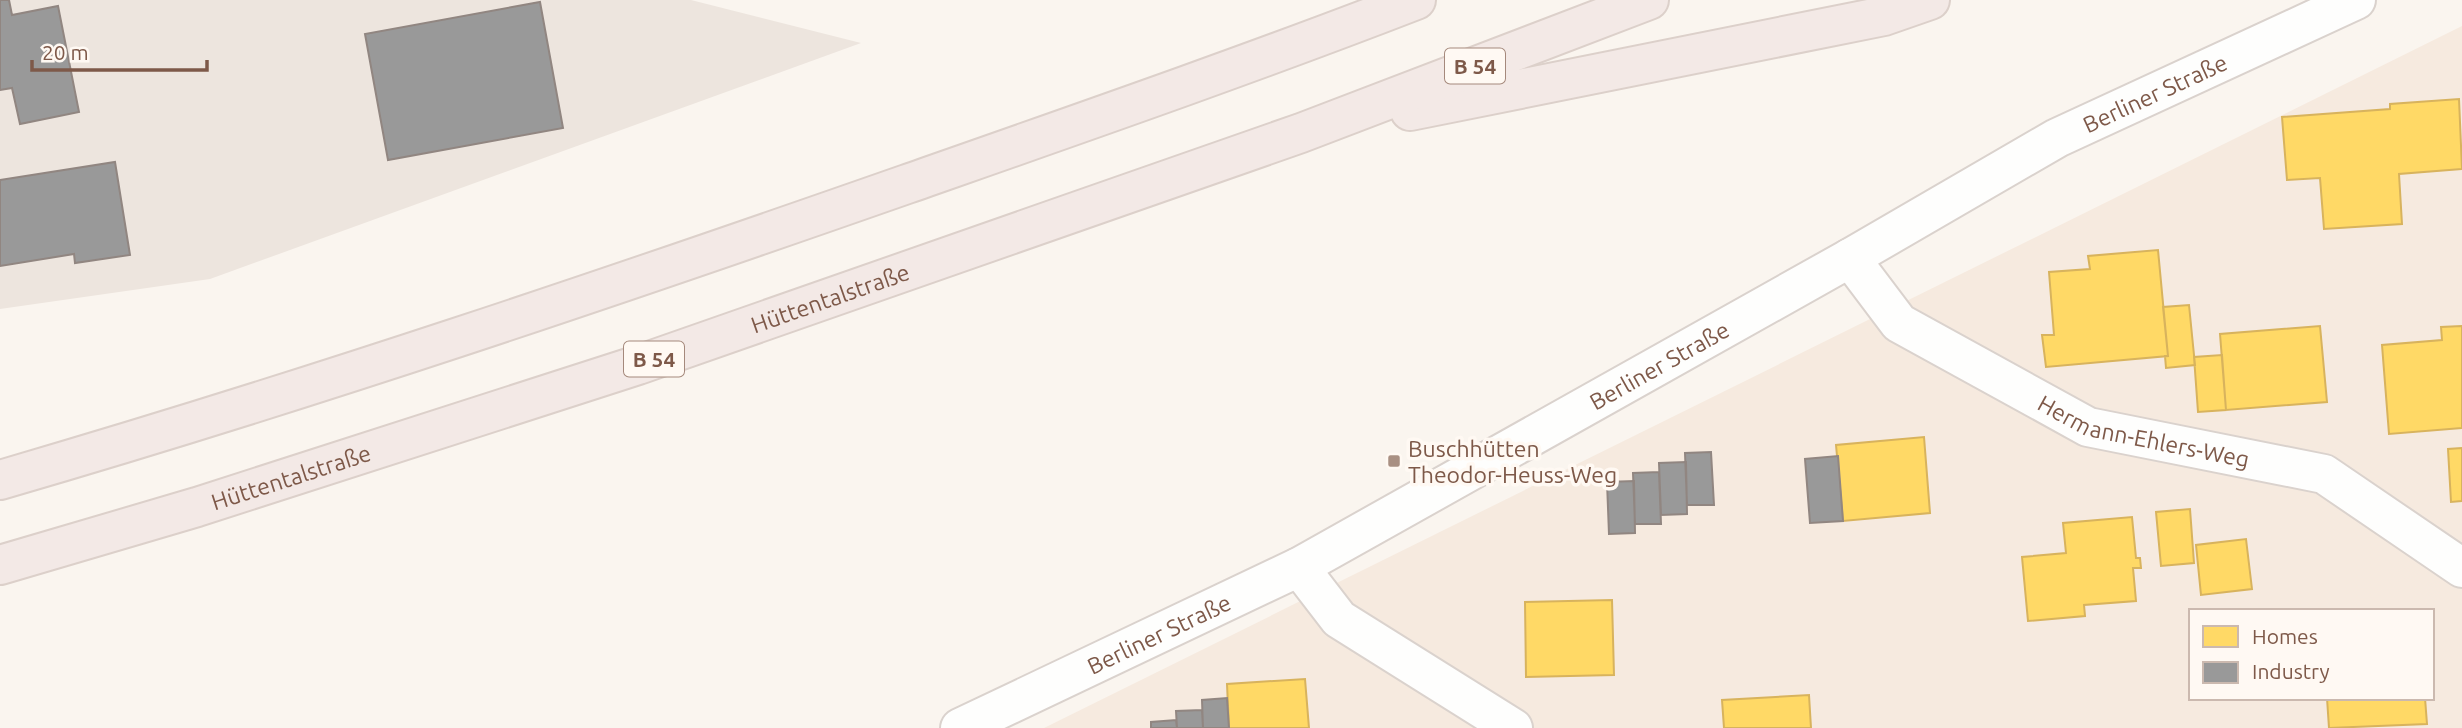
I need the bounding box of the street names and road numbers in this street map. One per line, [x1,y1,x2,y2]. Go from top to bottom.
road number: B 54 [1445,48,1505,84]
street label: Berliner Straße [2079,49,2231,137]
street label: Hüttentalstraße [747,259,912,337]
street label: Berliner Straße [1585,316,1733,414]
road number: B 54 [624,342,684,376]
street label: Hermann-Ehlers-Weg [2034,390,2252,471]
street label: Hüttentalstraße [208,439,374,514]
street label: Berliner Straße [1083,589,1234,678]

